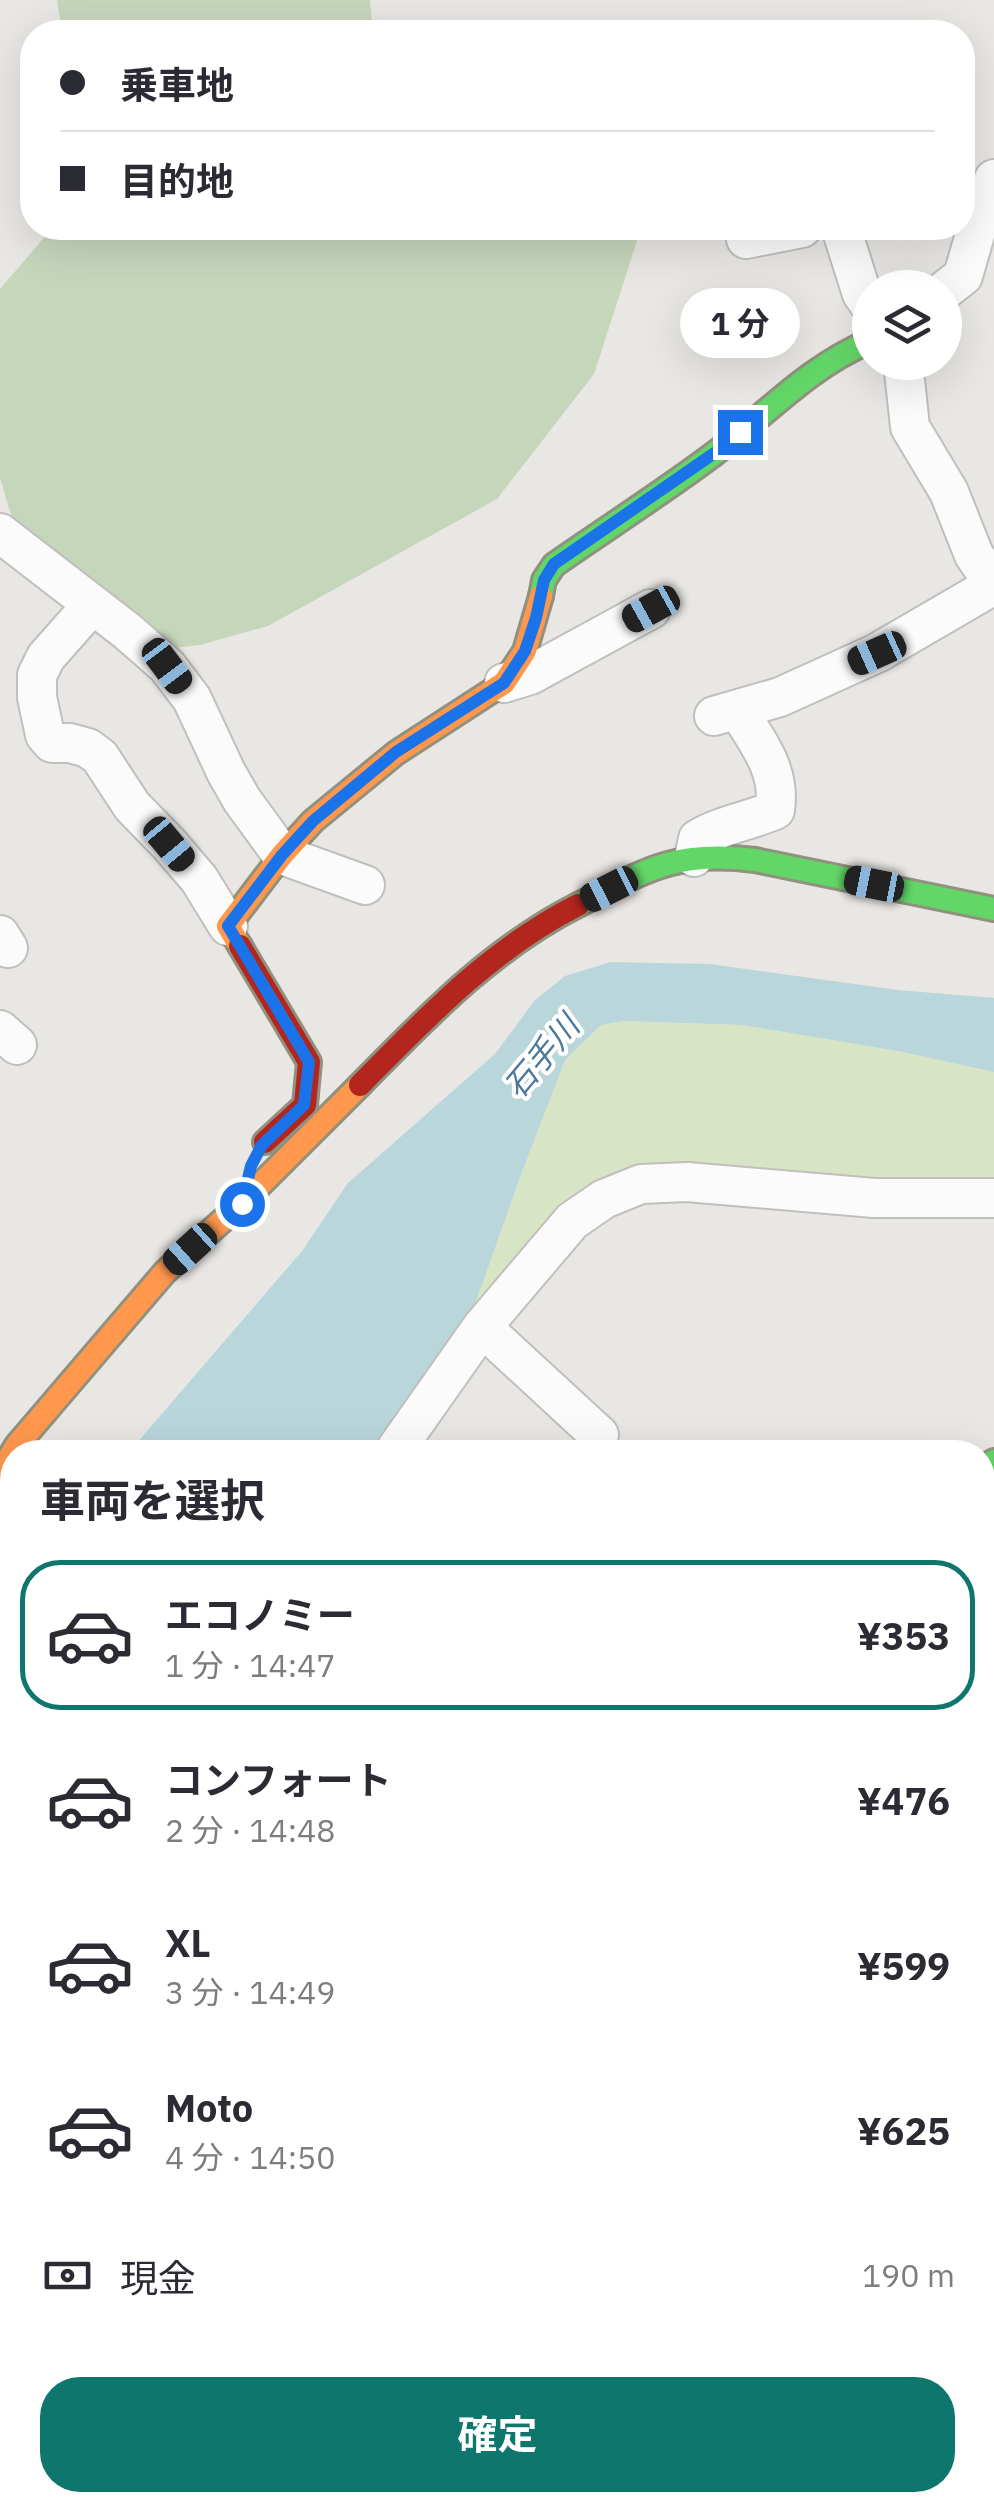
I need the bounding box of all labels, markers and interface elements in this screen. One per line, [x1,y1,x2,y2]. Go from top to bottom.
text: 乗車地 [120,60,234,109]
text: 目的地 [120,156,234,205]
map controls [852,270,962,380]
button: layers [852,270,962,380]
callout: 1 分 [680,287,800,357]
text: 1 分 [711,302,769,344]
route end [718,410,763,455]
car [617,581,685,637]
car [843,627,911,679]
car [137,633,197,699]
car [138,811,200,877]
car [575,862,643,916]
car [842,864,906,904]
water label: 石手川 [494,1003,590,1106]
route start [220,1182,265,1227]
car [158,1218,222,1280]
text: 車両を選択 [40,1471,265,1529]
icon: car [45,1590,135,1680]
text: エコノミー [165,1590,355,1639]
text: ¥353 [857,1611,950,1660]
text: 1 分 · 14:47 [165,1644,335,1686]
icon: car [45,1755,135,1845]
text: コンフォート [165,1755,392,1804]
text: ¥476 [857,1776,950,1825]
text: 2 分 · 14:48 [165,1809,335,1851]
text: XL [165,1918,211,1967]
icon: car [45,1920,135,2010]
text: ¥599 [857,1941,950,1990]
text: 3 分 · 14:49 [165,1971,335,2013]
text: Moto [165,2083,253,2132]
icon: car [45,2085,135,2175]
text: ¥625 [857,2106,950,2155]
text: 4 分 · 14:50 [165,2136,335,2178]
icon: cash [40,2248,95,2303]
text: 現金 [120,2253,196,2302]
text: 190 m [862,2254,955,2296]
button: 確定 [40,2377,955,2492]

